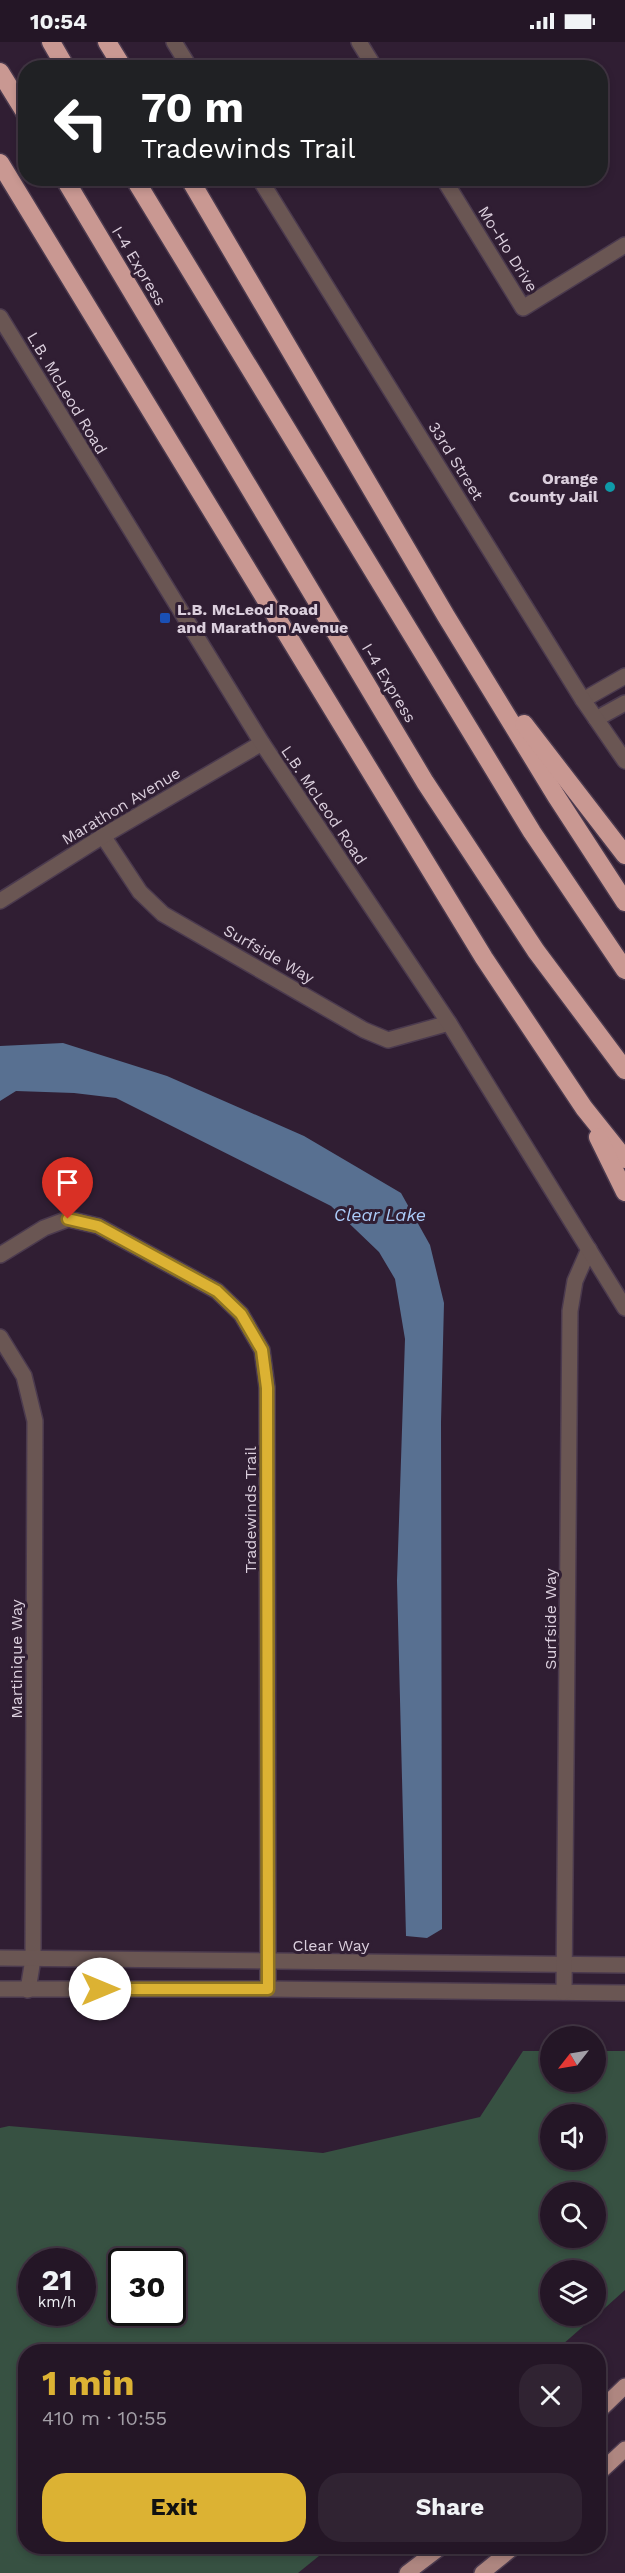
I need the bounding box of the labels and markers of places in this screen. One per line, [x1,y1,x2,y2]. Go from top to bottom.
place label: Orange County Jail [509,469,599,506]
marker: Orange County Jail [603,480,617,494]
place label: L.B. McLeod Road and Marathon Avenue [177,600,348,637]
marker: L.B. McLeod Road and Marathon Avenue [158,611,172,625]
pin [42,1157,93,1219]

